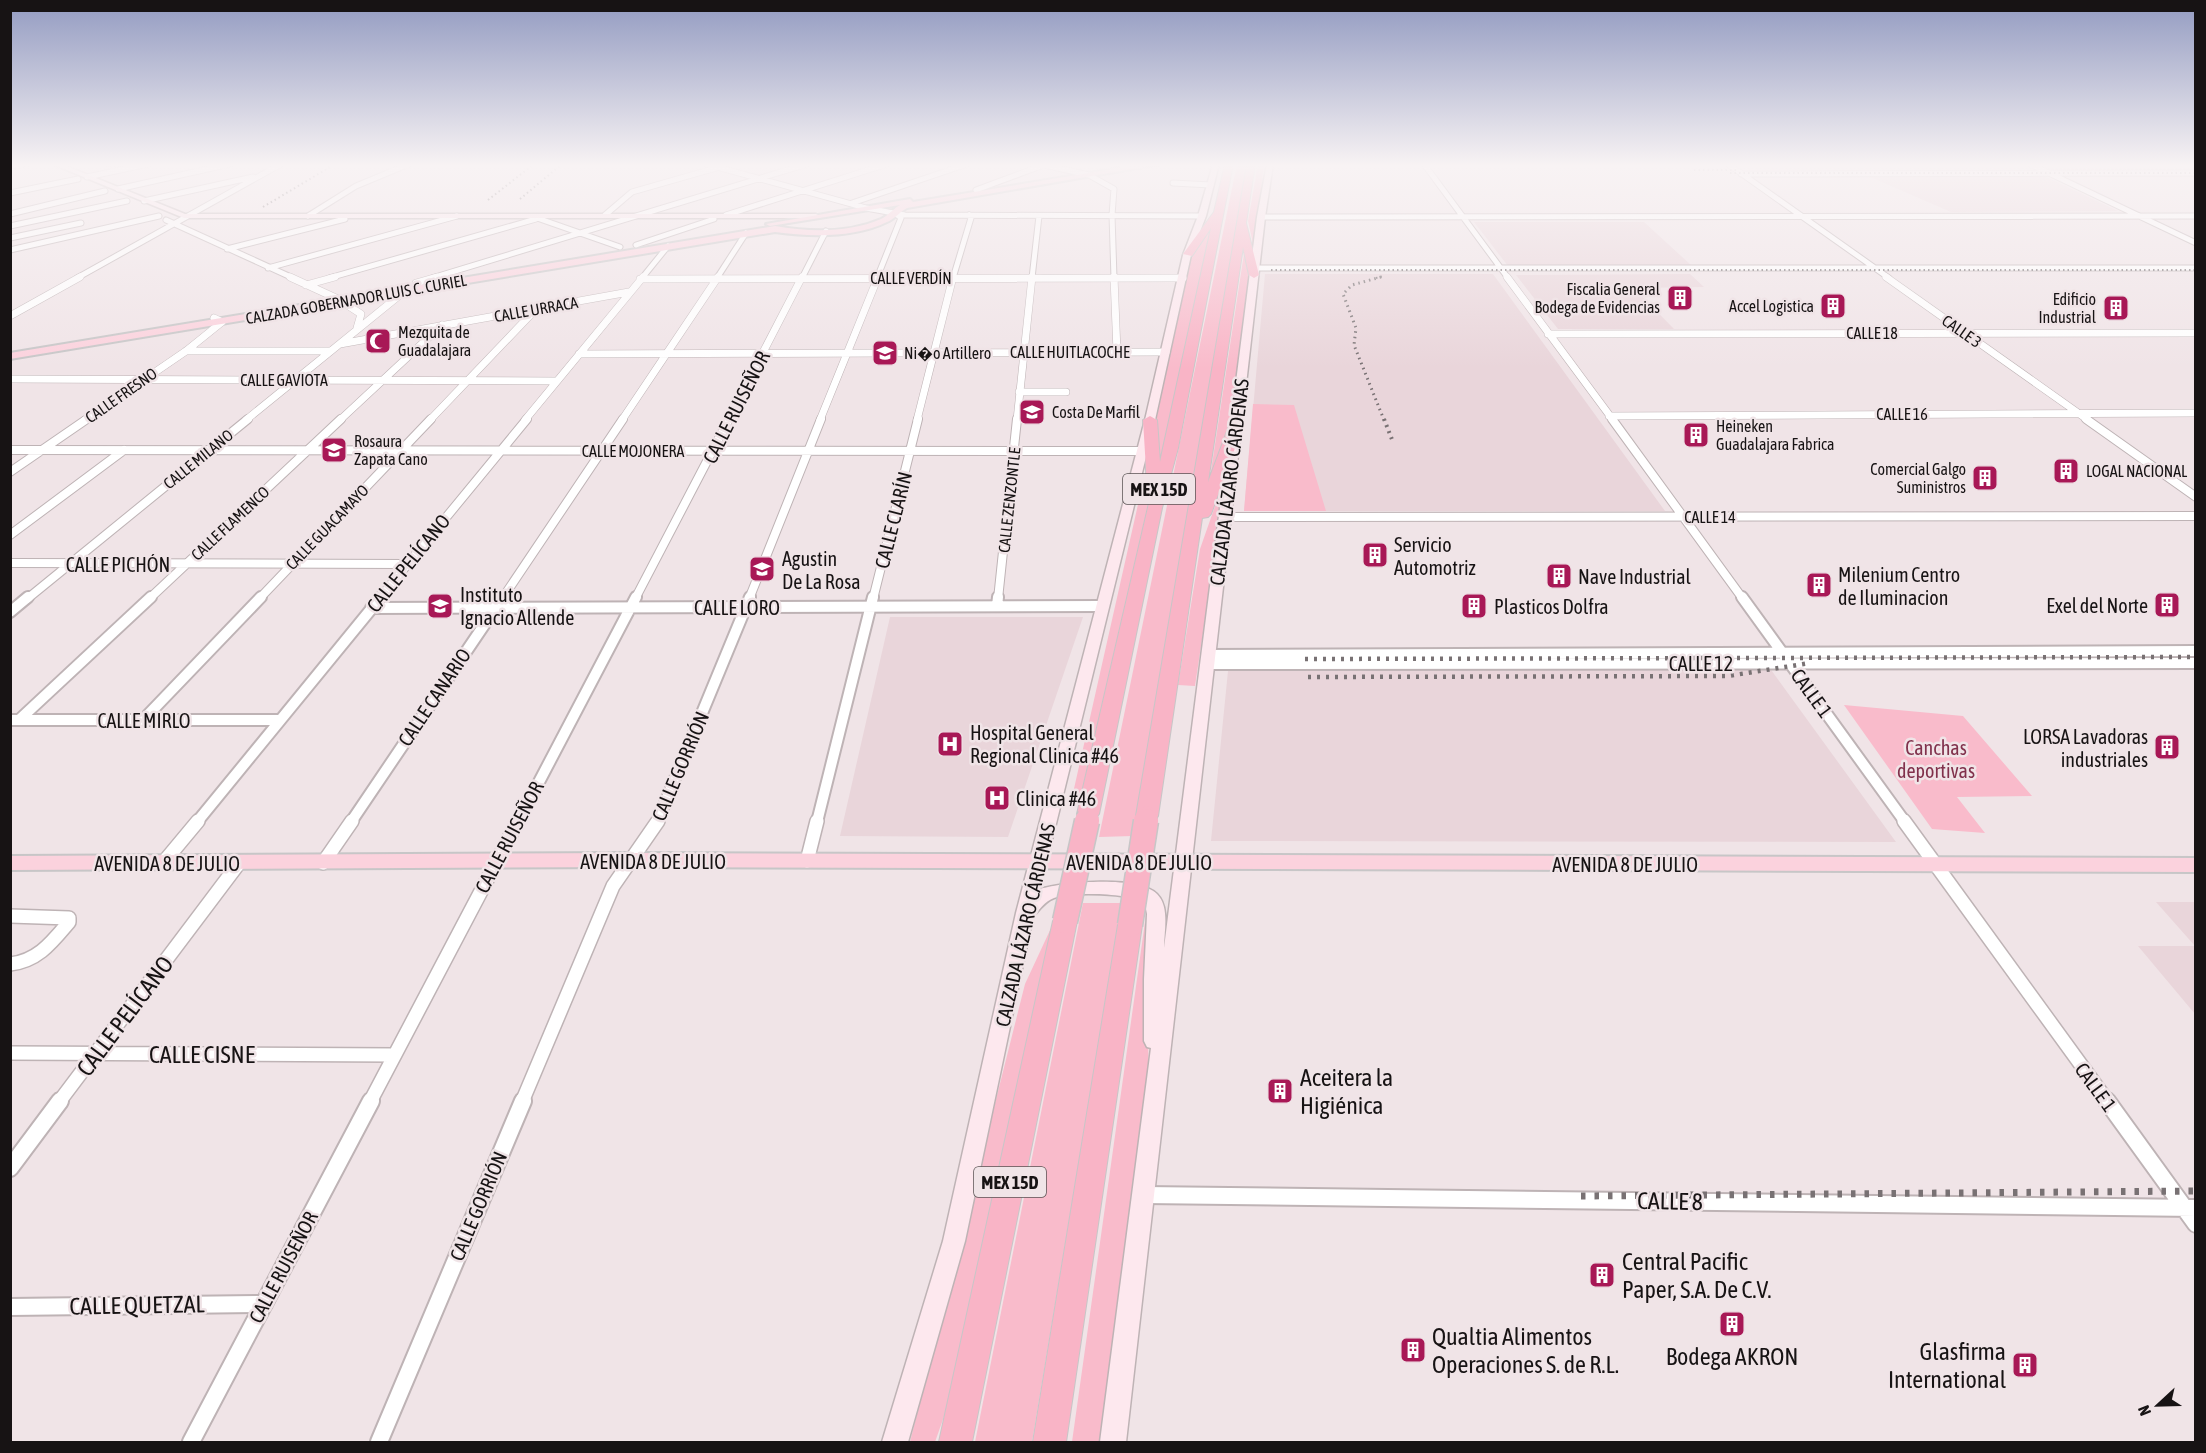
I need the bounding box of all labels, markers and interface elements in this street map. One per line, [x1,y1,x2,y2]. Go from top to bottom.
street label: CALLE VERDÍN [870,269,952,287]
street label: CALZADA GOBERNADOR LUIS C. CURIEL [244,271,469,327]
place label: Fiscalia General Bodega de Evidencias [1534,280,1661,317]
building icon: Fiscalia General Bodega de Evidencias [1665,283,1695,313]
place label: Edificio Industrial [2039,290,2097,326]
building icon: Accel Logistica [1818,291,1848,321]
street label: CALLE URRACA [493,293,579,325]
building icon: Edificio Industrial [2101,293,2131,323]
place label: Accel Logistica [1729,297,1814,316]
street label: CALLE 3 [1939,311,1985,351]
place label: Mezquita de Guadalajara [398,323,471,360]
street label: CALLE 18 [1846,324,1898,342]
mosque icon: Mezquita de Guadalajara [363,326,393,356]
school or university icon: Ni�o Artillero [870,338,900,368]
street label: CALLE HUITLACOCHE [1010,343,1130,361]
place label: Ni�o Artillero [904,344,991,362]
street label: CALLE RUISEÑOR [698,347,774,467]
street label: CALLE FRESNO [82,364,160,426]
street label: CALLE GAVIOTA [240,371,328,389]
street label: CALZADA LÁZARO CÁRDENAS [1205,377,1253,587]
school or university icon: Costa De Marfil [1017,397,1047,427]
place label: Costa De Marfil [1052,403,1141,421]
street label: CALLE 16 [1876,405,1928,423]
place label: Heineken Guadalajara Fabrica [1716,417,1834,454]
building icon: Heineken Guadalajara Fabrica [1681,420,1711,450]
street label: CALLE MILANO [160,426,236,492]
place label: Rosaura Zapata Cano [354,432,428,469]
school or university icon: Rosaura Zapata Cano [319,435,349,465]
street label: CALLE MOJONERA [582,442,684,460]
street label: CALLE ZENZONTLE [995,446,1024,554]
building icon: LOGAL NACIONAL [2051,456,2081,486]
place label: Comercial Galgo Suministros [1870,460,1966,496]
place label: LOGAL NACIONAL [2086,462,2188,480]
building icon: Comercial Galgo Suministros [1970,463,2000,493]
street label: CALLE CLARÍN [870,469,916,571]
road number: MEX 15D [1123,474,1195,504]
street label: CALLE GUACAMAYO [282,481,372,573]
street label: CALLE FLAMENCO [187,482,273,564]
street label: CALLE 14 [1684,508,1736,526]
street label: CALLE PELÍCANO [362,510,454,616]
place label: Servicio Automotriz [1394,533,1476,579]
building icon: Servicio Automotriz [1360,540,1390,570]
place label: Agustin De La Rosa [782,547,861,593]
street label: CALLE PICHÓN [66,553,170,576]
school or university icon: Agustin De La Rosa [747,554,777,584]
building icon: Nave Industrial [1544,561,1574,591]
place label: Milenium Centro de Iluminacion [1838,563,1960,609]
place label: Nave Industrial [1578,565,1692,588]
building icon: Milenium Centro de Iluminacion [1804,570,1834,600]
place label: Instituto Ignacio Allende [460,583,574,629]
building icon: Exel del Norte [2152,590,2182,620]
school or university icon: Instituto Ignacio Allende [425,591,455,621]
building icon: Plasticos Dolfra [1459,591,1489,621]
place label: Exel del Norte [2046,594,2148,617]
place label: Plasticos Dolfra [1494,595,1609,618]
street label: CALLE LORO [694,596,780,619]
street label: CALLE CANARIO [393,644,475,750]
street label: CALLE 12 [1669,652,1733,675]
street label: CALLE 1 [1787,664,1837,722]
street label: CALLE GORRIÓN [647,708,713,824]
street label: CALLE MIRLO [97,709,191,732]
place label: Hospital General Regional Clinica #46 [970,721,1119,767]
place label: LORSA Lavadoras industriales [2023,725,2148,771]
hospital icon: Hospital General Regional Clinica #46 [935,729,965,759]
building icon: LORSA Lavadoras industriales [2152,732,2182,762]
park label: Canchas deportivas [1897,736,1975,782]
street label: CALLE RUISEÑOR [470,777,548,897]
hospital icon: Clinica #46 [982,783,1012,813]
place label: Clinica #46 [1016,787,1096,810]
street label: CALZADA LÁZARO CÁRDENAS [990,821,1060,1029]
street label: AVENIDA 8 DE JULIO [580,850,726,873]
street label: AVENIDA 8 DE JULIO [1066,851,1212,874]
street label: AVENIDA 8 DE JULIO [94,852,240,875]
street label: AVENIDA 8 DE JULIO [1552,853,1698,876]
street label: CALLE PELÍCANO [71,951,179,1081]
street label: CALLE CISNE [149,1041,255,1068]
street label: CALLE 1 [2071,1058,2121,1116]
place label: Aceitera la Higiénica [1300,1064,1393,1119]
building icon: Aceitera la Higiénica [1265,1076,1295,1106]
street label: CALLE GORRIÓN [445,1148,511,1264]
road number: MEX 15D [974,1167,1046,1197]
street label: CALLE 8 [1637,1187,1703,1215]
street label: CALLE RUISEÑOR [244,1207,322,1327]
place label: Central Pacific Paper, S.A. De C.V. [1622,1248,1772,1303]
building icon: Central Pacific Paper, S.A. De C.V. [1587,1260,1617,1290]
street label: CALLE QUETZAL [69,1290,206,1320]
building icon: Bodega AKRON [1717,1309,1747,1339]
place label: Qualtia Alimentos Operaciones S. de R.L. [1432,1323,1619,1378]
building icon: Qualtia Alimentos Operaciones S. de R.L. [1398,1335,1428,1365]
place label: Glasfirma International [1888,1338,2007,1393]
place label: Bodega AKRON [1666,1343,1798,1370]
building icon: Glasfirma International [2010,1350,2040,1380]
north arrow [2128,1375,2188,1435]
text: N [2134,1403,2154,1418]

